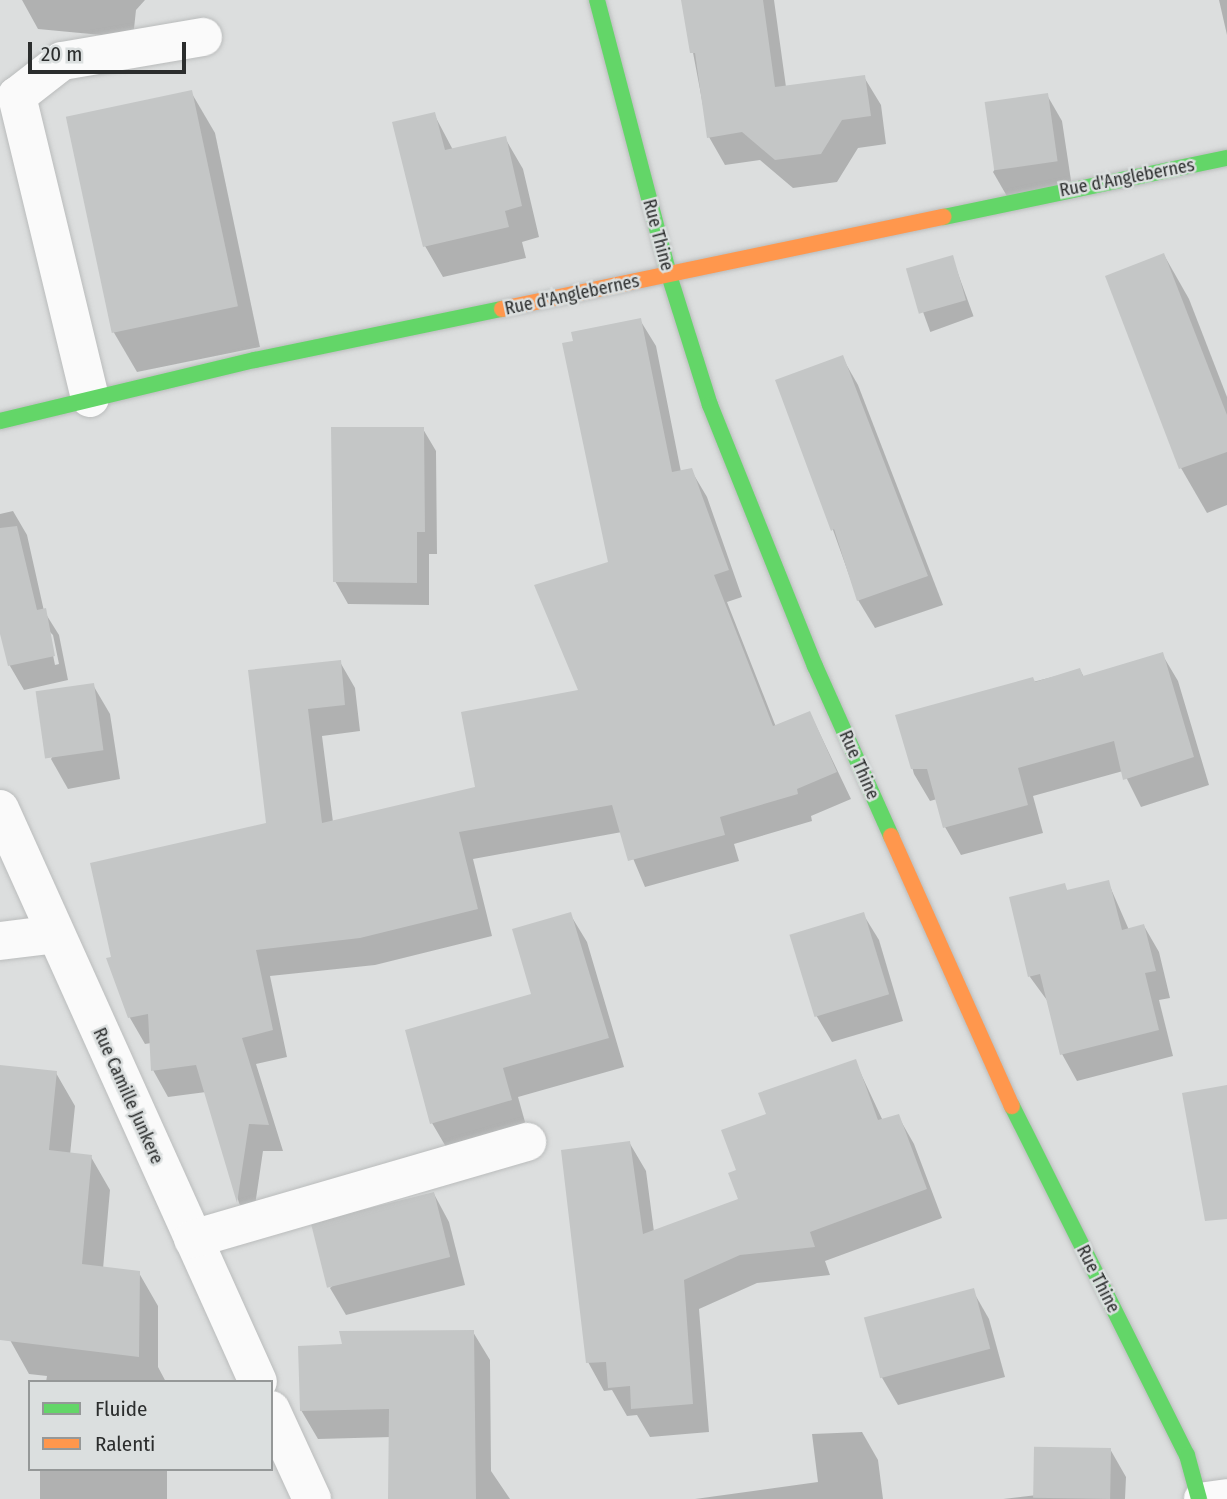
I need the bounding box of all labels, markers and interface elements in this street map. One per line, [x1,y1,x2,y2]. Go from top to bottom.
scale bar [32,28,189,72]
text: 20 m [41,41,82,67]
street label: Rue d'Anglebernes [1058,154,1196,202]
street label: Rue Thine [638,197,678,273]
street label: Rue d'Anglebernes [503,270,641,320]
street label: Rue Thine [834,727,884,803]
street label: Rue Camille Junkere [88,1025,168,1167]
street label: Rue Thine [1072,1242,1124,1316]
legend [28,1380,273,1471]
text: Fluide [95,1396,147,1422]
text: Ralenti [95,1431,155,1457]

